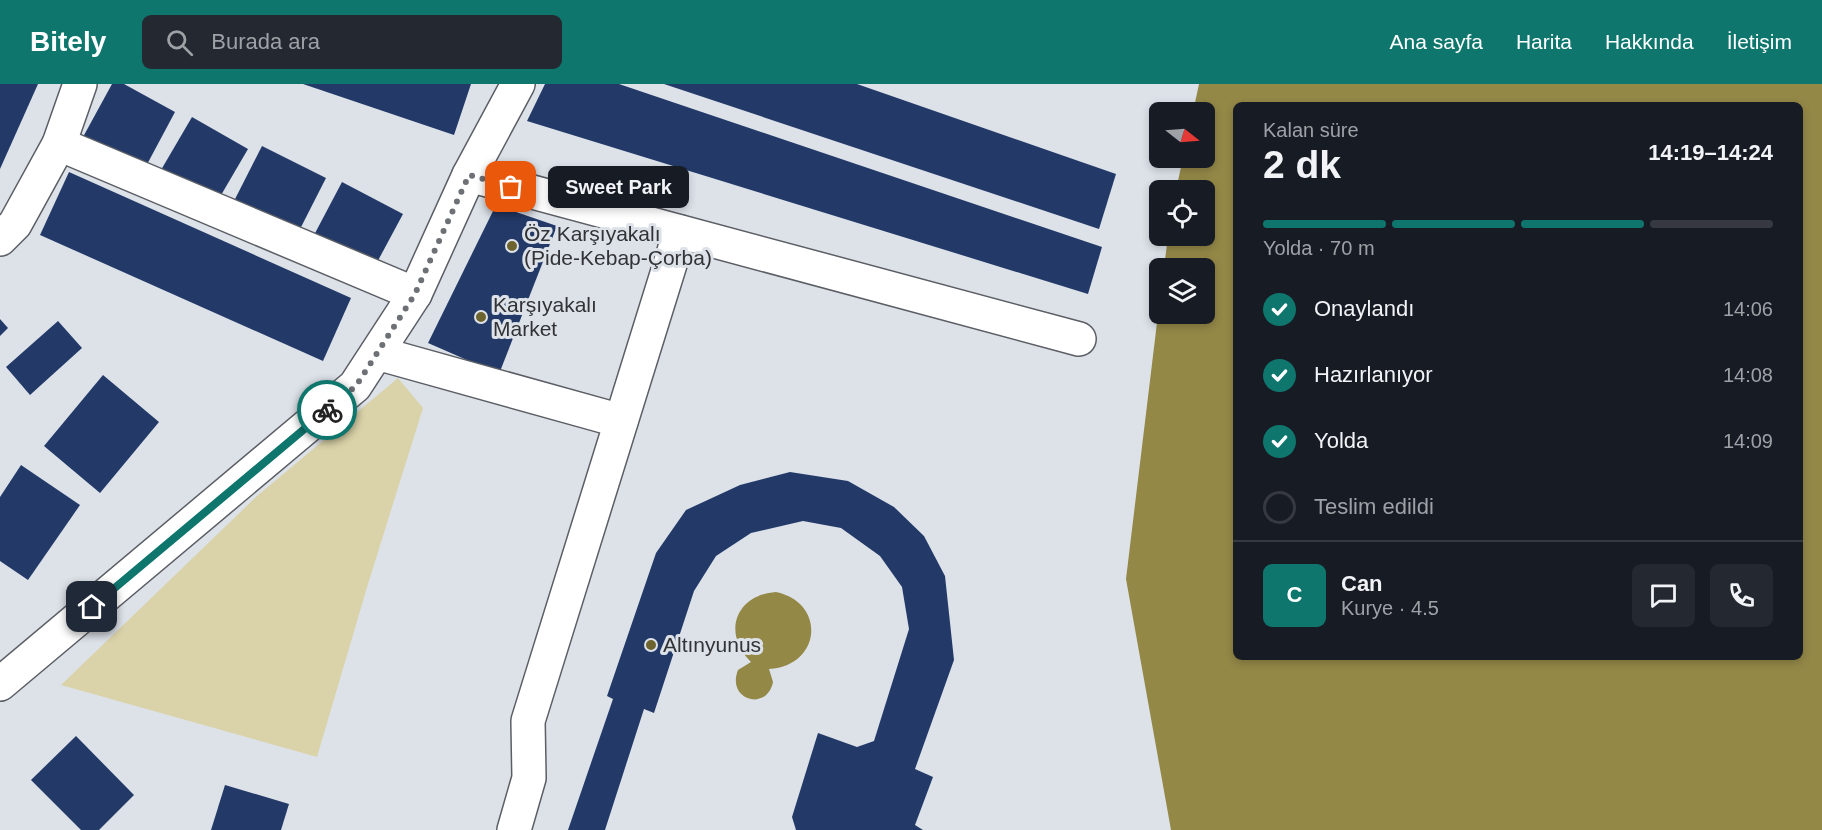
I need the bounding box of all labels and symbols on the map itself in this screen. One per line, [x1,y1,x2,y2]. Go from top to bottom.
north arrow [1149,102,1215,168]
pin [485,161,536,212]
callout: Sweet Park [547,166,688,208]
place label: Öz Karşıyakalı (Pide-Kebap-Çorba) [524,222,712,269]
marker: Öz Karşıyakalı (Pide-Kebap-Çorba) [505,239,519,253]
place label: Karşıyakalı Market [493,293,597,340]
marker: Karşıyakalı Market [474,310,488,324]
courier [297,380,357,440]
pin [66,581,117,632]
place label: Altınyunus [663,633,761,656]
marker: Altınyunus [644,638,658,652]

